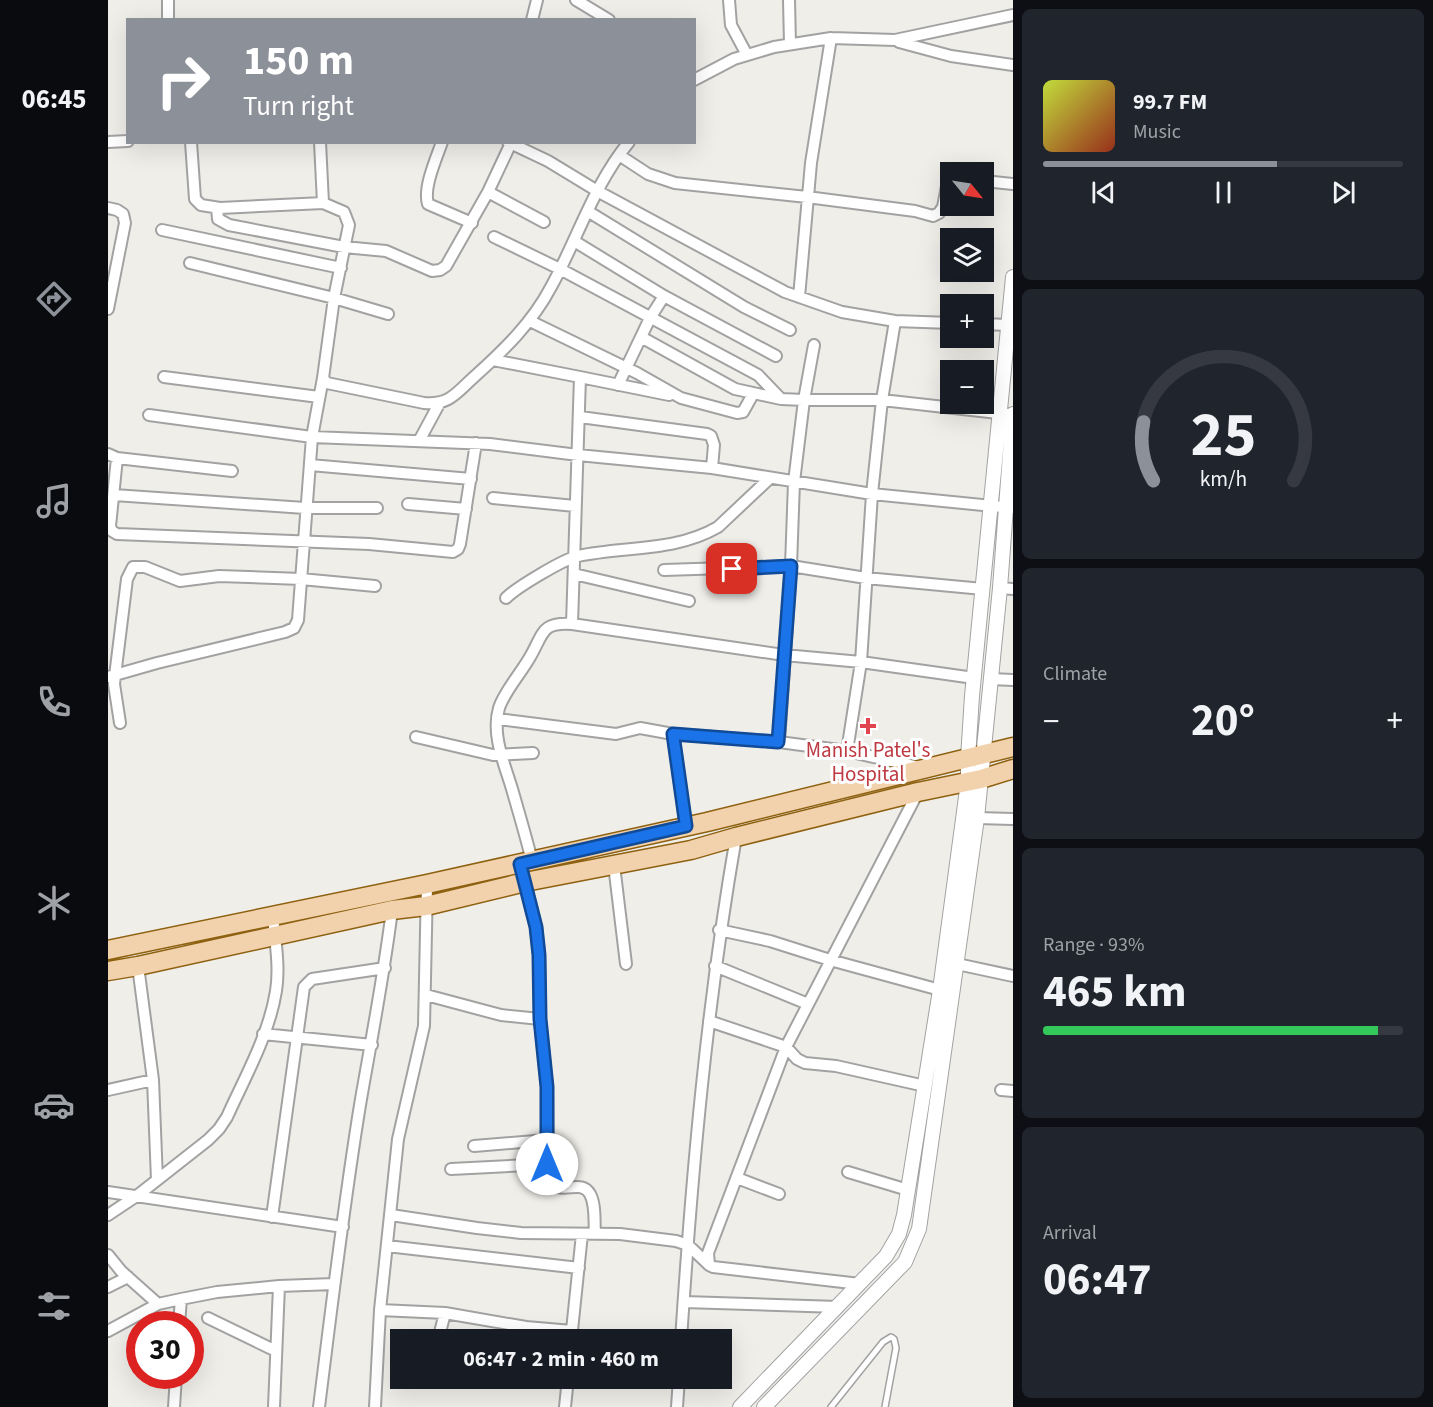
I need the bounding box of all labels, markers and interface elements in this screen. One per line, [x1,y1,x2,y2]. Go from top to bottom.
text: 150 m [243,31,354,91]
icon: right [144,42,222,120]
text: 06:45 [21,80,87,119]
text: 99.7 FM [1133,86,1207,118]
text: Turn right [243,87,354,126]
text: Music [1133,118,1181,146]
north arrow [940,162,994,216]
map controls [940,162,994,414]
icon: previous [1087,176,1120,209]
icon: pause [1207,176,1240,209]
icon: next [1327,176,1360,209]
button: layers [940,228,994,282]
icon: directions [33,278,75,320]
button: + [940,294,994,348]
button: − [940,360,994,414]
text: 25 [1190,391,1256,480]
text: km/h [1199,464,1247,495]
icon: music [33,480,75,522]
pin [706,543,757,594]
icon: arrive [715,552,748,585]
text: Climate [1043,660,1107,688]
icon: phone [33,681,75,723]
text: 20° [1191,689,1255,753]
text: − [1043,698,1059,745]
text: + [1387,698,1403,745]
marker: Manish Patel's Hospital [859,717,877,735]
place label: Manish Patel's Hospital [806,735,930,789]
icon: climate [33,882,75,924]
text: Range · 93% [1043,931,1144,959]
text: 465 km [1043,960,1187,1024]
icon: car [33,1084,75,1126]
position arrow [515,1132,579,1196]
text: Arrival [1043,1219,1097,1247]
text: 06:47 [1043,1248,1152,1312]
icon: filters [33,1285,75,1327]
speed limit sign: 30 [126,1311,204,1389]
text: 06:47 · 2 min · 460 m [463,1343,659,1375]

